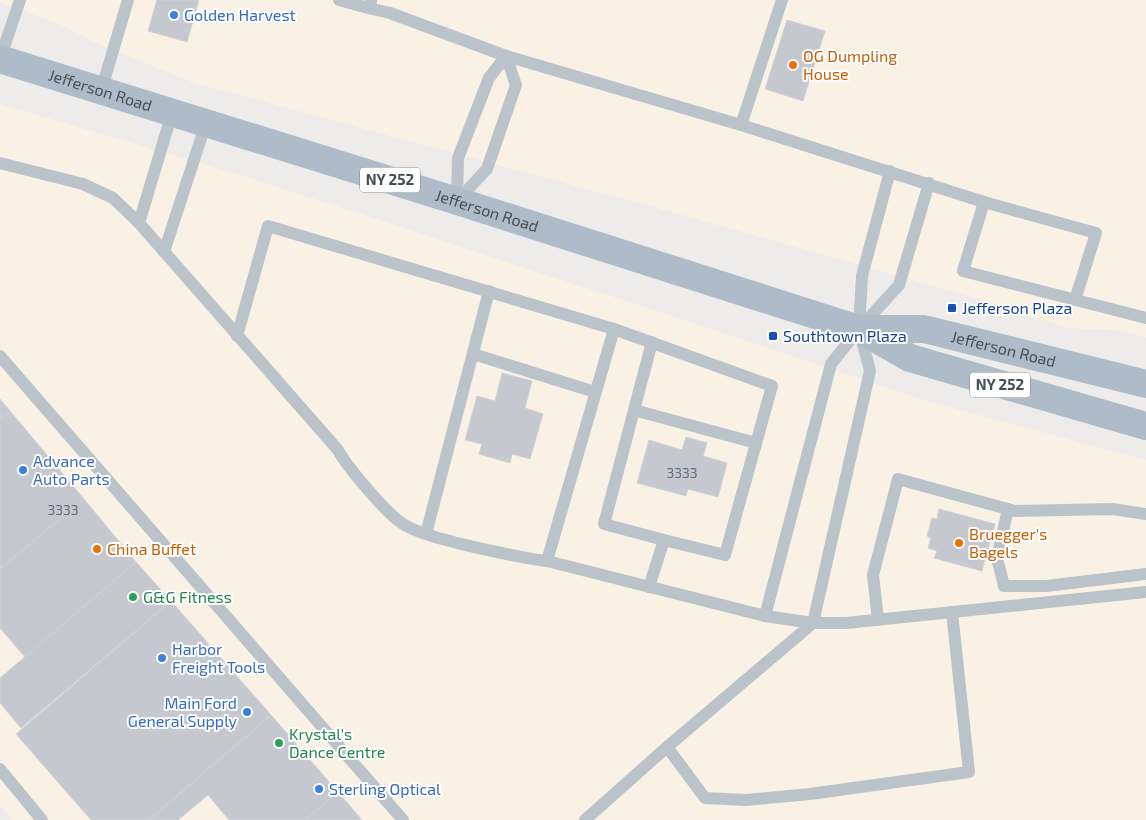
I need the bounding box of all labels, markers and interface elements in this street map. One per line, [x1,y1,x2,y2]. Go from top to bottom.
place label: Golden Harvest [184,5,296,24]
marker: Golden Harvest [168,9,180,21]
place label: OG Dumpling House [803,46,897,83]
marker: OG Dumpling House [787,59,799,71]
street label: Jefferson Road [46,65,154,115]
road number: NY 252 [360,168,420,192]
street label: Jefferson Road [433,185,541,235]
place label: Jefferson Plaza [962,298,1072,317]
marker: Jefferson Plaza [946,302,958,314]
place label: Southtown Plaza [783,326,907,345]
street label: Jefferson Road [949,326,1058,370]
marker: Southtown Plaza [767,330,779,342]
road number: NY 252 [970,372,1030,398]
place label: Advance Auto Parts [33,451,110,488]
marker: Advance Auto Parts [17,464,29,476]
house number: 3333 [666,464,698,481]
house number: 3333 [47,501,79,518]
place label: Bruegger's Bagels [969,524,1047,561]
marker: Bruegger's Bagels [953,537,965,549]
place label: China Buffet [107,539,196,558]
marker: China Buffet [91,543,103,555]
place label: G&G Fitness [143,587,232,606]
marker: G&G Fitness [127,591,139,603]
place label: Harbor Freight Tools [172,639,265,676]
marker: Harbor Freight Tools [156,652,168,664]
place label: Main Ford General Supply [128,693,238,730]
marker: Main Ford General Supply [241,706,253,718]
place label: Krystal's Dance Centre [289,724,385,761]
marker: Krystal's Dance Centre [273,737,285,749]
place label: Sterling Optical [329,779,441,798]
marker: Sterling Optical [313,783,325,795]

